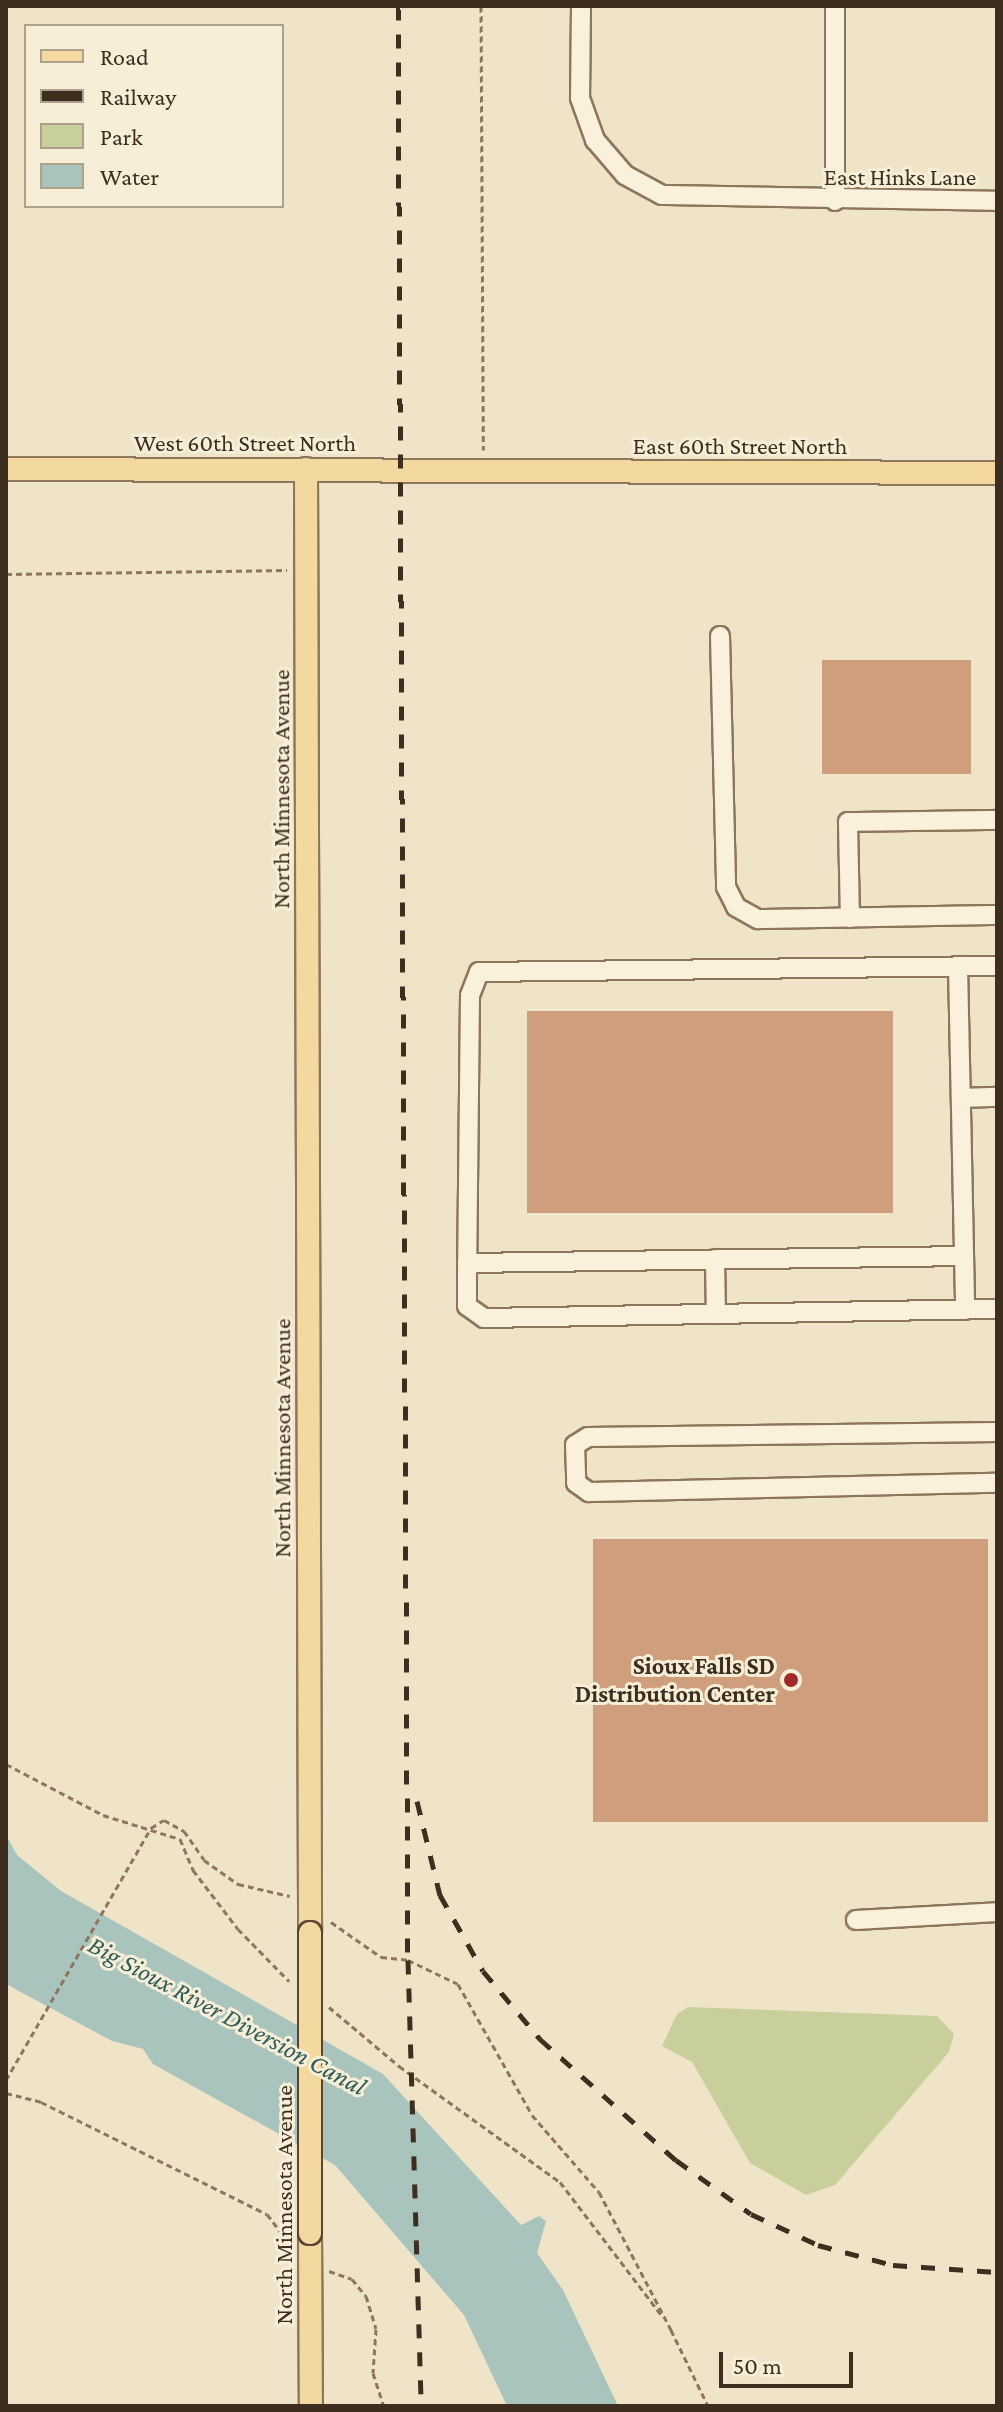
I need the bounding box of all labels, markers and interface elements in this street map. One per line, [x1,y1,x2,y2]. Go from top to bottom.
legend [24,24,284,208]
text: Road [100,43,149,70]
text: Railway [100,83,176,110]
text: Park [100,123,143,150]
text: Water [100,163,159,190]
street label: East Hinks Lane [824,163,976,191]
street label: West 60th Street North [134,429,356,457]
street label: East 60th Street North [633,432,847,460]
street label: North Minnesota Avenue [267,669,295,909]
street label: North Minnesota Avenue [268,1318,296,1558]
place label: Sioux Falls SD Distribution Center [575,1652,775,1708]
marker: Sioux Falls SD Distribution Center [782,1671,800,1689]
water label: Big Sioux River Diversion Canal [83,1929,371,2103]
street label: North Minnesota Avenue [270,2085,298,2325]
scale bar [723,2336,857,2386]
text: 50 m [733,2352,782,2379]

